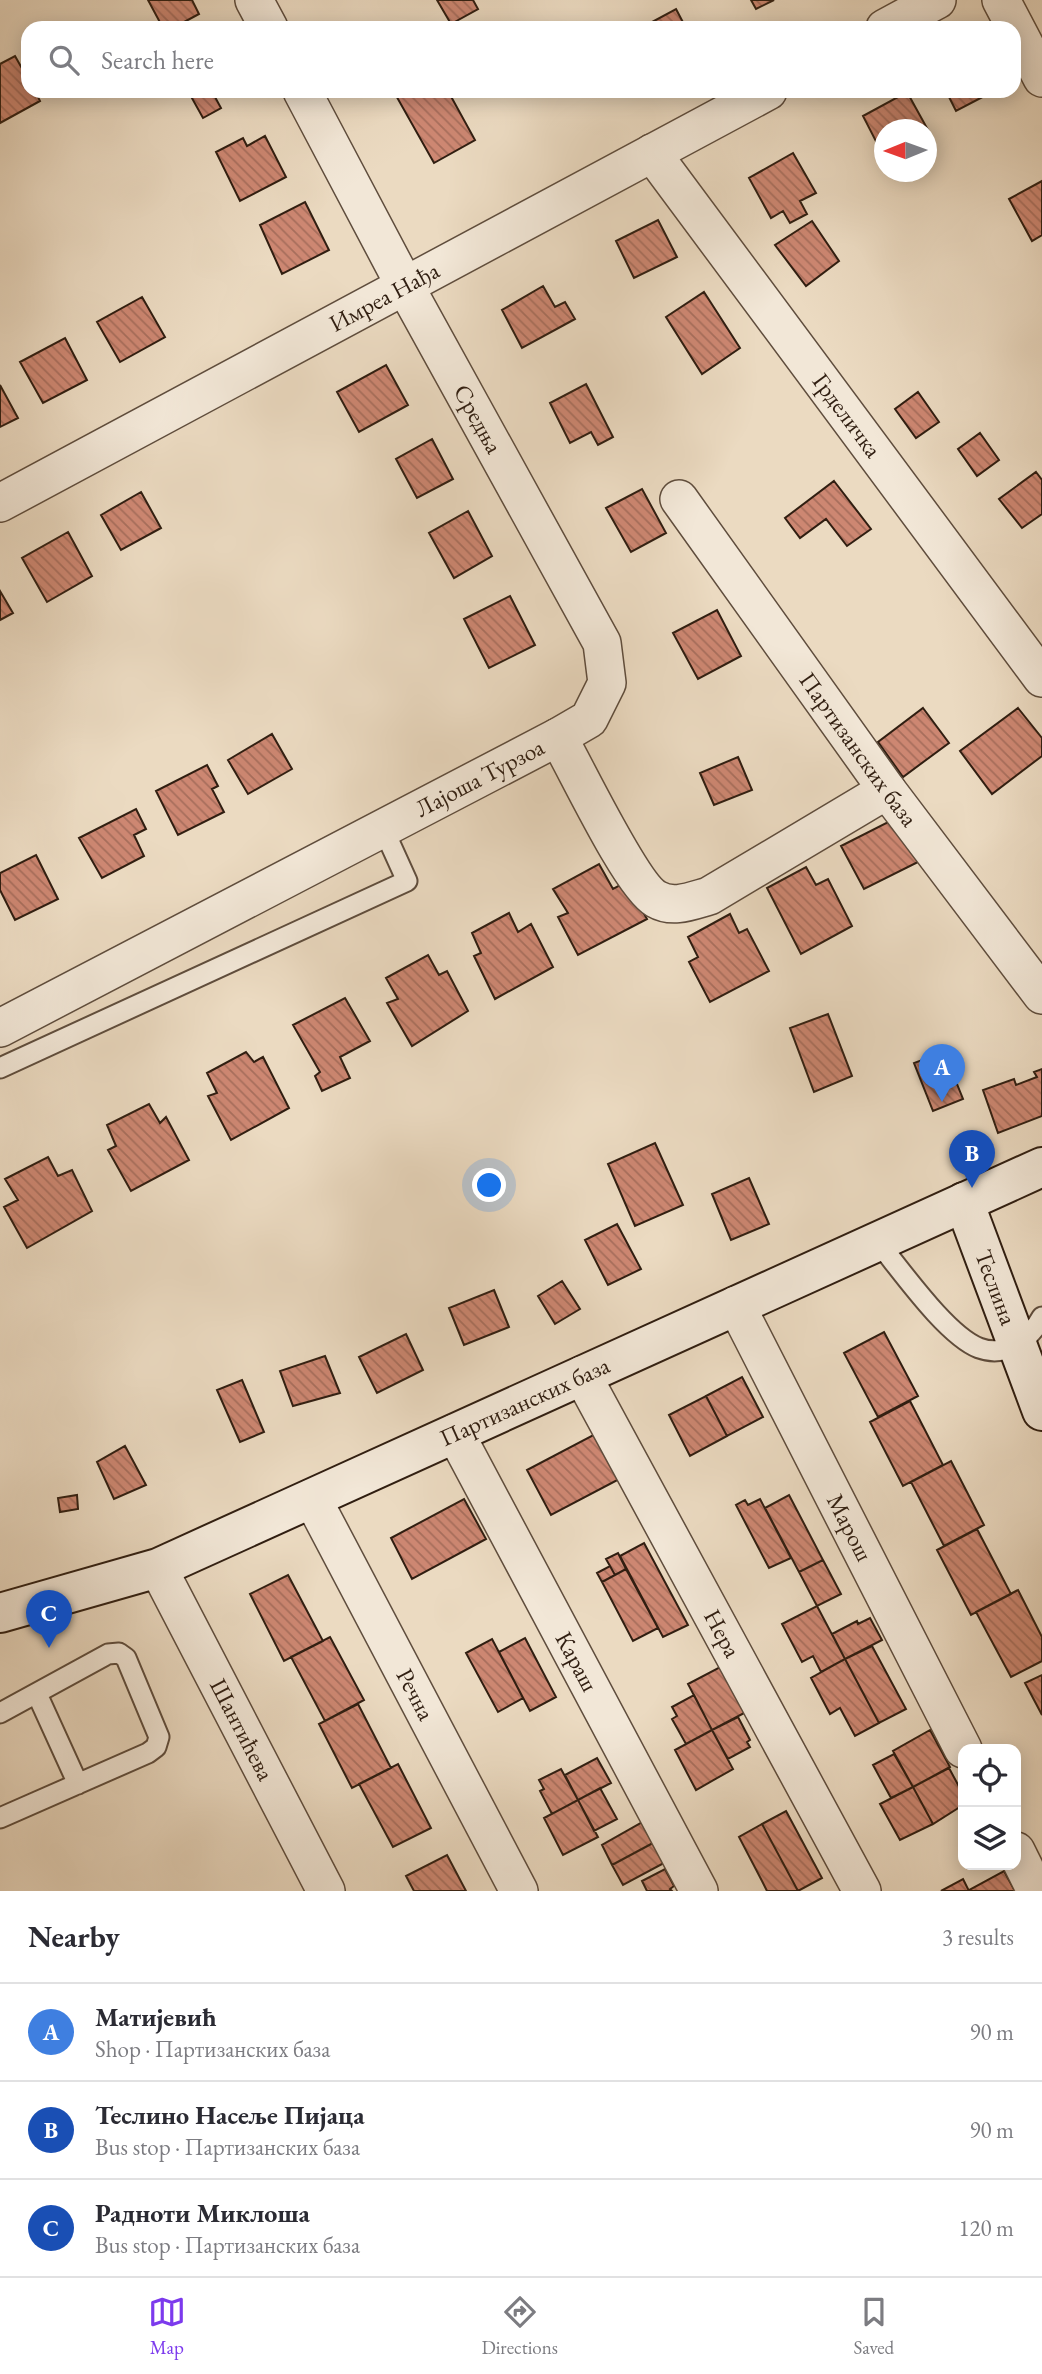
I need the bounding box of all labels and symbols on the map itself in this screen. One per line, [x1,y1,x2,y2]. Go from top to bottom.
north arrow [874,119,937,182]
street label: Имреа Нађа [323,254,445,339]
street label: Грделичка [806,367,889,464]
street label: Средња [447,379,510,459]
street label: Партизанских база [793,666,925,833]
street label: Лајоша Турзоа [410,731,550,824]
pin: A [919,1044,965,1102]
pin: B [949,1130,995,1188]
your location [472,1168,506,1202]
street label: Теслина [968,1245,1025,1330]
street label: Партизанских база [435,1349,615,1453]
street label: Марош [820,1488,881,1567]
pin: C [26,1590,72,1648]
street label: Нера [697,1604,749,1663]
street label: Караш [549,1626,606,1697]
street label: Речна [390,1663,442,1726]
street label: Шантићева [203,1673,282,1786]

